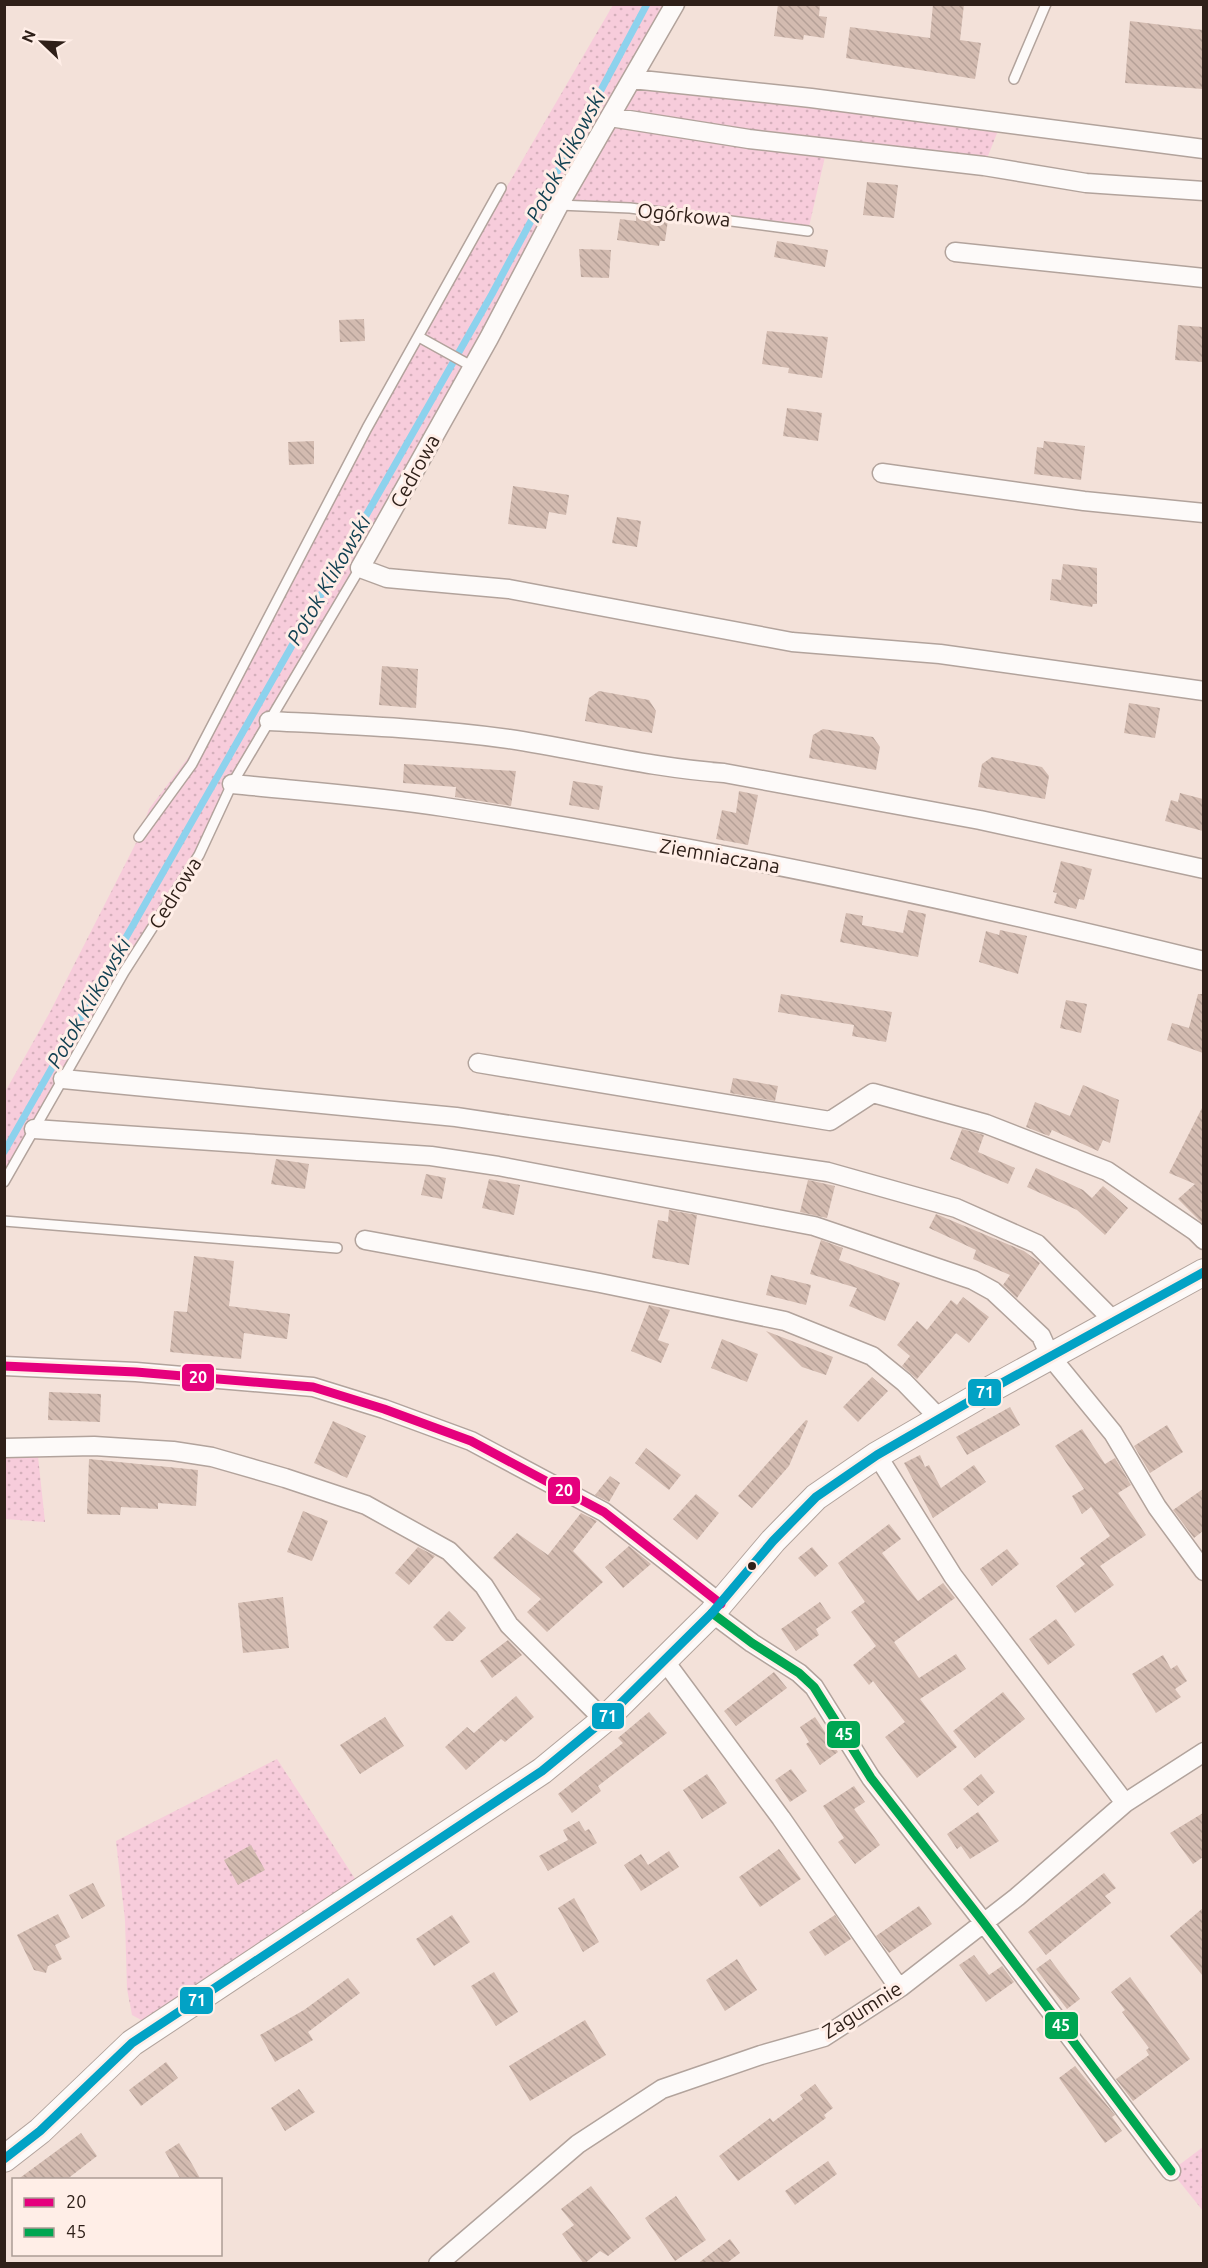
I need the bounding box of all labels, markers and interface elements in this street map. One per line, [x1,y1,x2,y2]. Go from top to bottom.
north arrow [12,12,72,72]
text: N [18,27,39,45]
water label: Potok Klikowski [520,85,610,226]
street label: Ogórkowa [636,198,732,231]
street label: Cedrowa [385,430,444,511]
water label: Potok Klikowski [281,510,375,649]
street label: Ziemniaczana [658,834,782,877]
street label: Cedrowa [144,853,206,933]
water label: Potok Klikowski [41,933,135,1072]
line badge: 20 [181,1363,215,1392]
text: 20 [189,1368,207,1386]
line badge: 71 [967,1378,1002,1407]
text: 71 [976,1383,994,1401]
line badge: 20 [547,1476,581,1505]
text: 20 [555,1481,573,1499]
unlabelled marker [746,1560,758,1572]
line badge: 71 [591,1702,625,1730]
text: 71 [599,1707,617,1725]
line badge: 45 [826,1720,861,1749]
text: 45 [835,1725,853,1743]
street label: Zagumnie [818,1976,906,2043]
line badge: 71 [179,1986,214,2015]
text: 71 [188,1991,206,2009]
line badge: 45 [1044,2011,1079,2040]
text: 45 [1052,2016,1070,2034]
legend [12,2178,222,2256]
text: 20 [66,2191,86,2211]
text: 45 [66,2221,86,2241]

